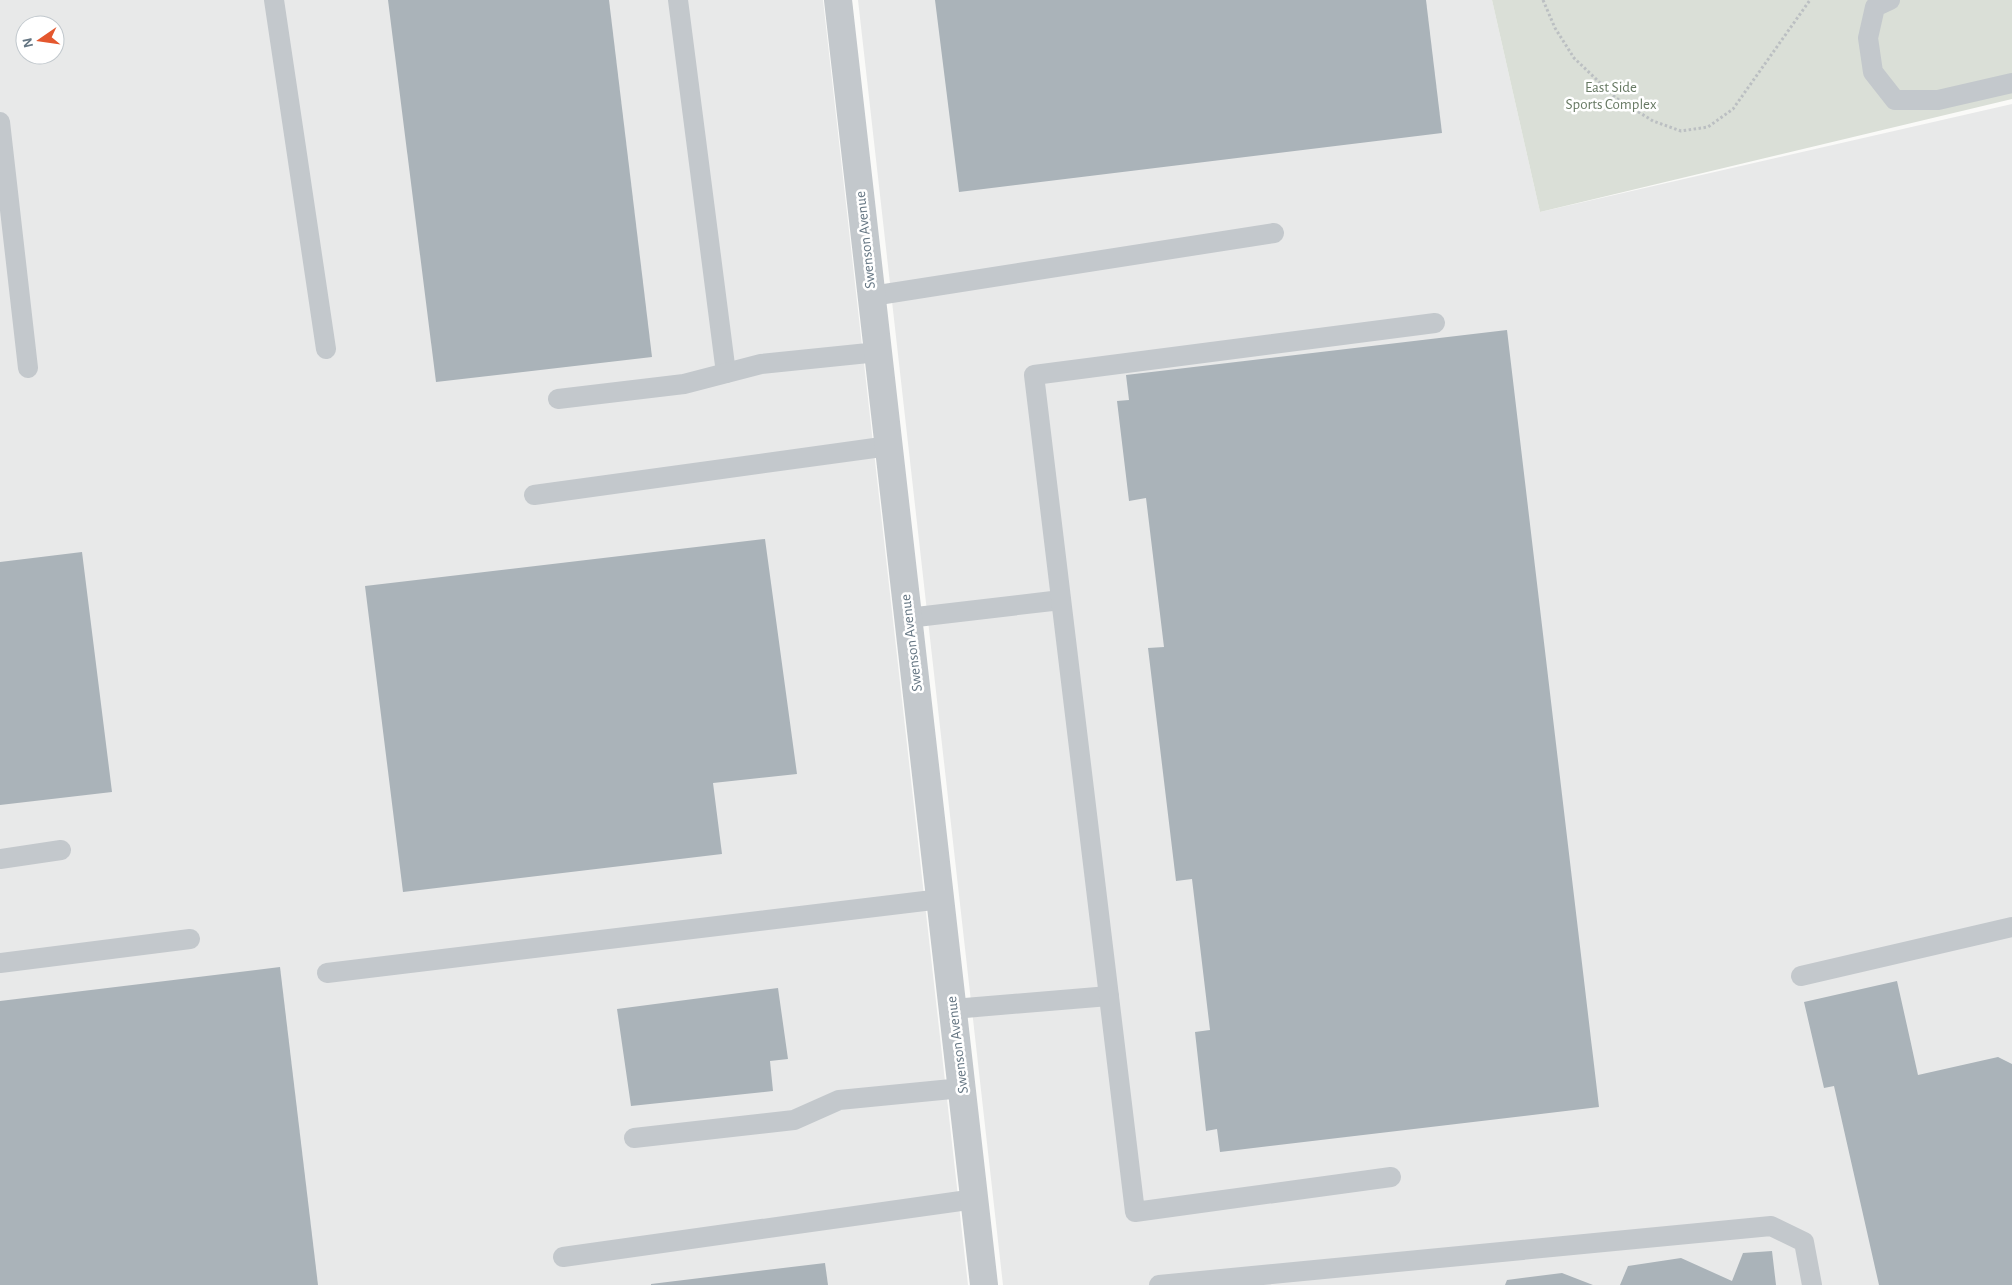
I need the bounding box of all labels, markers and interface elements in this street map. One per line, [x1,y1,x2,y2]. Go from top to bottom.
north arrow [15,15,65,65]
text: N [20,36,36,49]
park label: East Side Sports Complex [1565,80,1657,112]
street label: Swenson Avenue [853,190,878,289]
street label: Swenson Avenue [898,593,925,693]
street label: Swenson Avenue [944,995,971,1095]

